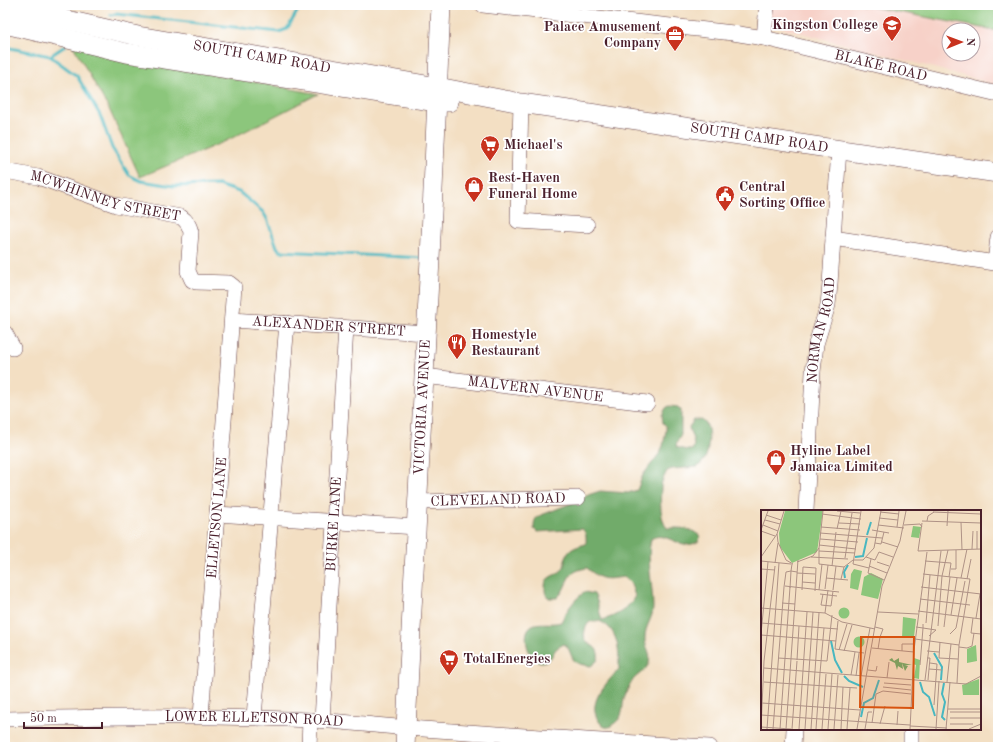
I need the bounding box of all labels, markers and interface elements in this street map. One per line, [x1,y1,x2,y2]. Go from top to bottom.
school or university icon: Kingston College [881,14,903,42]
place label: Kingston College [772,18,878,32]
place label: Palace Amusement Company [543,20,661,50]
north arrow [941,22,981,62]
office icon: Palace Amusement Company [664,24,686,52]
street label: SOUTH CAMP ROAD [192,38,332,76]
text: N [964,38,975,47]
street label: BLAKE ROAD [833,48,928,84]
street label: SOUTH CAMP ROAD [689,121,829,155]
supermarket icon: Michael's [479,134,501,162]
place label: Michael's [504,138,562,152]
street label: MCWHINNEY STREET [29,169,182,224]
place label: Rest-Haven Funeral Home [488,171,577,201]
shop icon: Rest-Haven Funeral Home [463,175,485,203]
place label: Central Sorting Office [739,180,825,210]
public building icon: Central Sorting Office [714,184,736,212]
street label: NORMAN ROAD [805,277,837,384]
street label: ALEXANDER STREET [251,314,406,339]
place label: Homestyle Restaurant [471,328,540,358]
restaurant icon: Homestyle Restaurant [446,332,468,360]
street label: VICTORIA AVENUE [412,339,433,476]
street label: MALVERN AVENUE [467,374,604,405]
place label: Hyline Label Jamaica Limited [790,444,893,474]
shop icon: Hyline Label Jamaica Limited [765,448,787,476]
street label: ELLETSON LANE [205,457,229,579]
street label: BURKE LANE [324,477,344,572]
street label: CLEVELAND ROAD [430,491,566,509]
inset map [761,510,981,730]
supermarket icon: TotalEnergies [438,648,460,676]
place label: TotalEnergies [463,652,550,666]
scale bar [24,704,102,730]
street label: LOWER ELLETSON ROAD [165,710,344,729]
text: 50 m [30,712,57,725]

